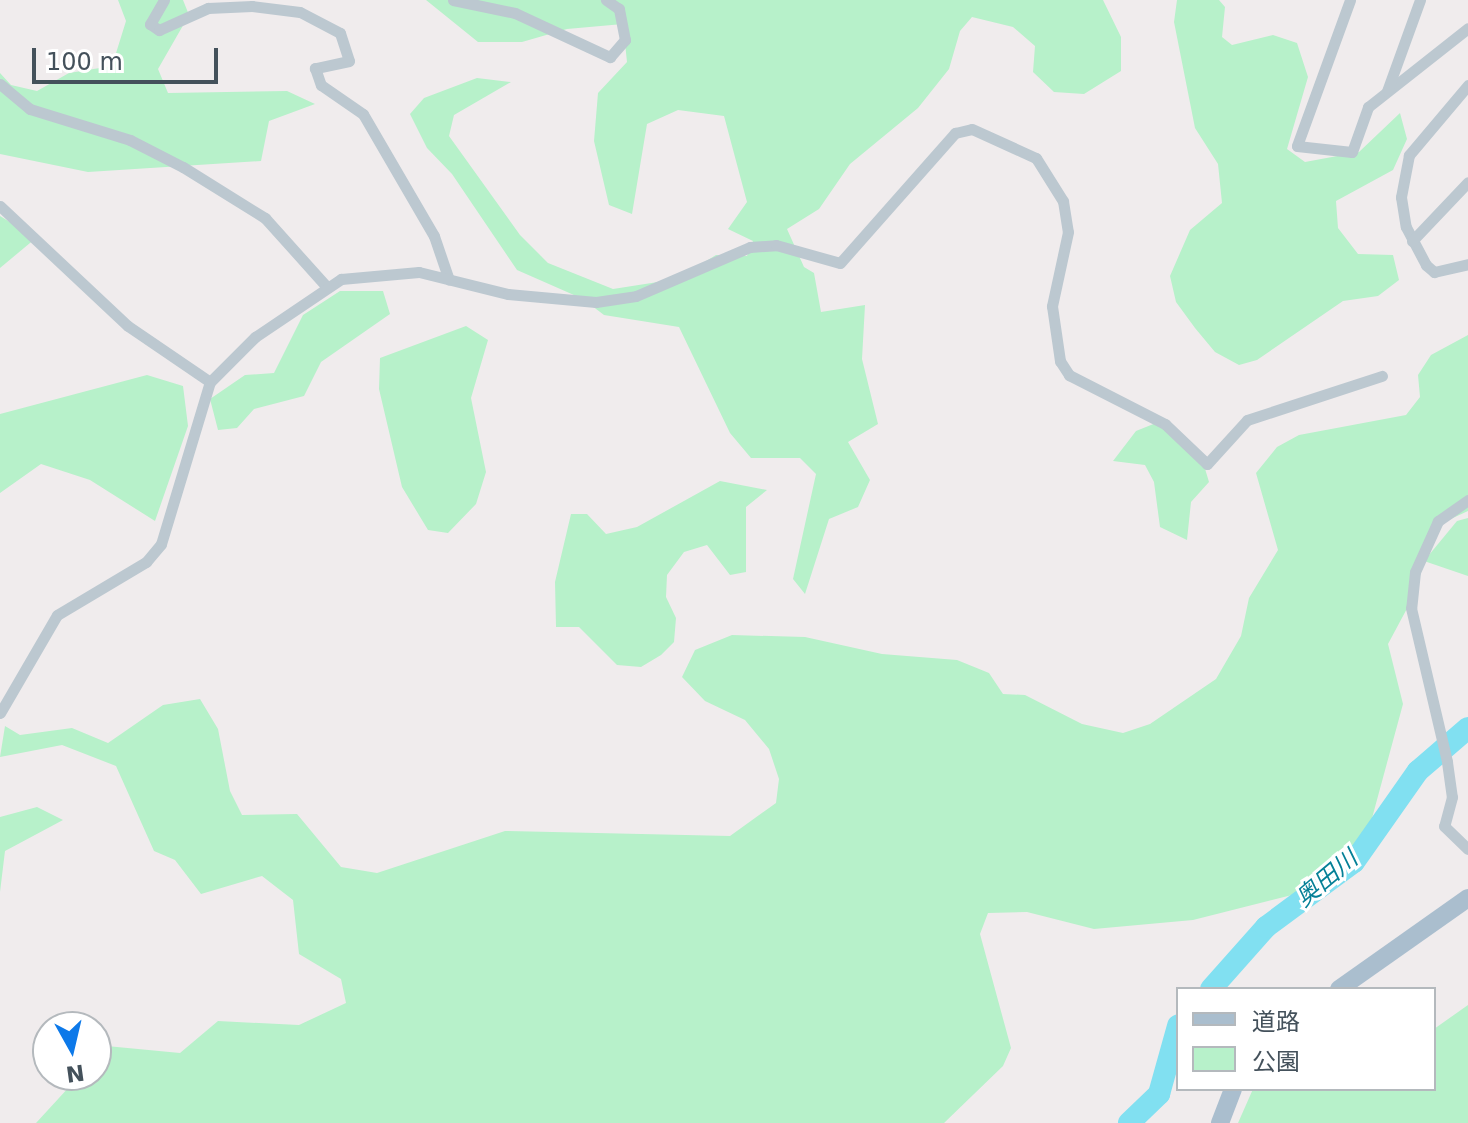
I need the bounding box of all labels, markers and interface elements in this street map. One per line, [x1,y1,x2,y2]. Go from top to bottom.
scale bar [36,32,222,82]
text: 100 m [46,48,123,76]
water label: 奥田川 [1290,845,1364,913]
legend [1176,987,1436,1091]
text: 道路 [1252,1008,1300,1036]
north arrow [32,1011,112,1091]
text: 公園 [1252,1048,1300,1076]
text: N [64,1060,86,1087]

